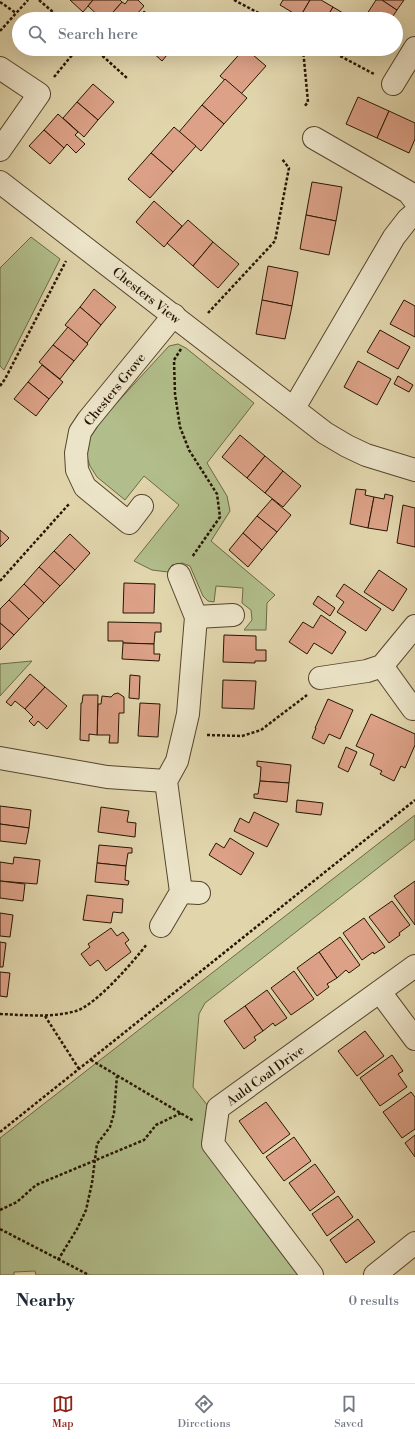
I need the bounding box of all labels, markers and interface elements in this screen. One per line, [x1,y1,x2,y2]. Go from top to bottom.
search box [12,12,403,56]
icon: search [26,23,48,45]
text: Search here [58,25,138,44]
street label: Chesters View [109,264,185,328]
street label: Chesters Grove [81,350,149,429]
street label: Auld Coal Drive [223,1042,308,1110]
text: Nearby [16,1290,75,1312]
text: 0 results [348,1293,399,1309]
tab: Map [52,1393,74,1431]
tab: Directions [178,1393,231,1431]
tab: Saved [334,1393,363,1431]

